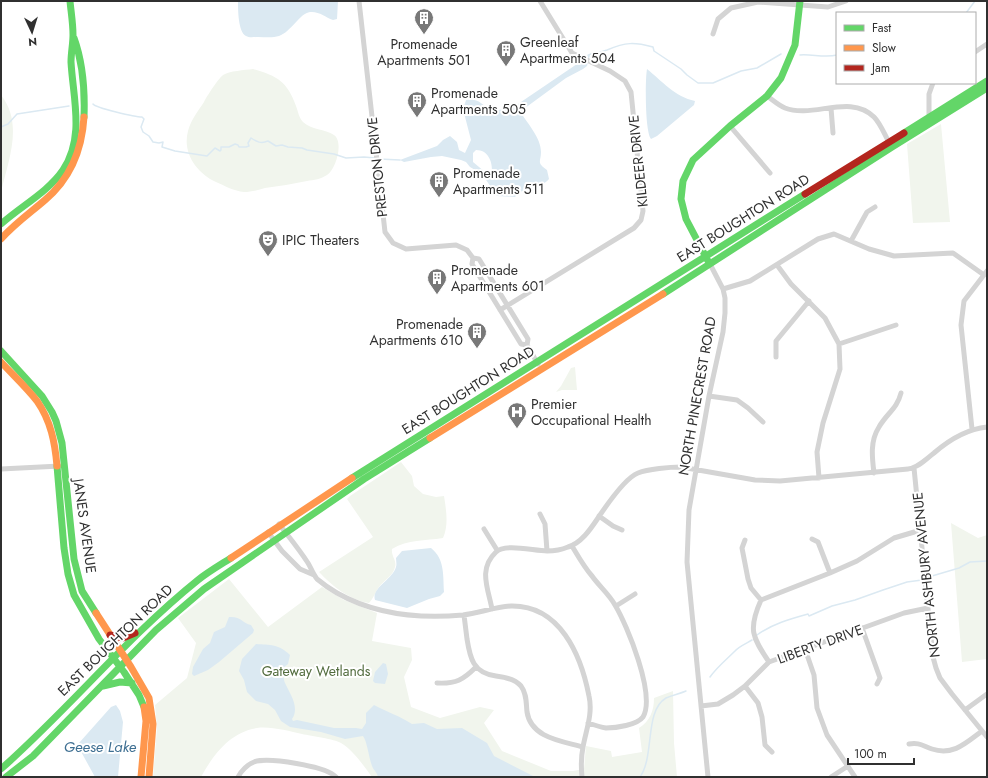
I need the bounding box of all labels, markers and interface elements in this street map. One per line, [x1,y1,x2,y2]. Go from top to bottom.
building icon: Promenade Apartments 501 [413,7,435,35]
north arrow [12,12,52,52]
legend [836,12,976,84]
text: Fast [872,19,891,37]
place label: Greenleaf Apartments 504 [520,32,615,68]
text: N [28,34,38,50]
place label: Promenade Apartments 501 [377,34,471,70]
building icon: Greenleaf Apartments 504 [495,39,517,67]
text: Slow [872,39,897,57]
text: Jam [870,59,890,77]
place label: Promenade Apartments 505 [431,83,526,119]
building icon: Promenade Apartments 505 [406,90,428,118]
street label: KILDEER DRIVE [623,114,653,208]
street label: PRESTON DRIVE [362,116,392,218]
place label: Promenade Apartments 511 [453,163,544,199]
street label: EAST BOUGHTON ROAD [673,169,813,267]
building icon: Promenade Apartments 511 [428,170,450,198]
theatre icon: IPIC Theaters [257,229,279,257]
place label: IPIC Theaters [282,230,359,250]
place label: Promenade Apartments 601 [451,260,545,296]
building icon: Promenade Apartments 601 [426,267,448,295]
place label: Promenade Apartments 610 [369,314,463,350]
street label: NORTH PINECREST ROAD [673,315,721,477]
building icon: Promenade Apartments 610 [466,321,488,349]
street label: EAST BOUGHTON ROAD [398,341,538,439]
place label: Premier Occupational Health [531,394,652,430]
hospital icon: Premier Occupational Health [506,401,528,429]
street label: JANES AVENUE [68,476,102,574]
street label: NORTH ASHBURY AVENUE [907,491,945,659]
street label: EAST BOUGHTON ROAD [53,580,177,700]
street label: LIBERTY DRIVE [774,619,866,669]
park label: Gateway Wetlands [262,661,371,681]
water label: Geese Lake [64,736,137,758]
scale bar [848,740,914,766]
text: 100 m [854,745,887,763]

